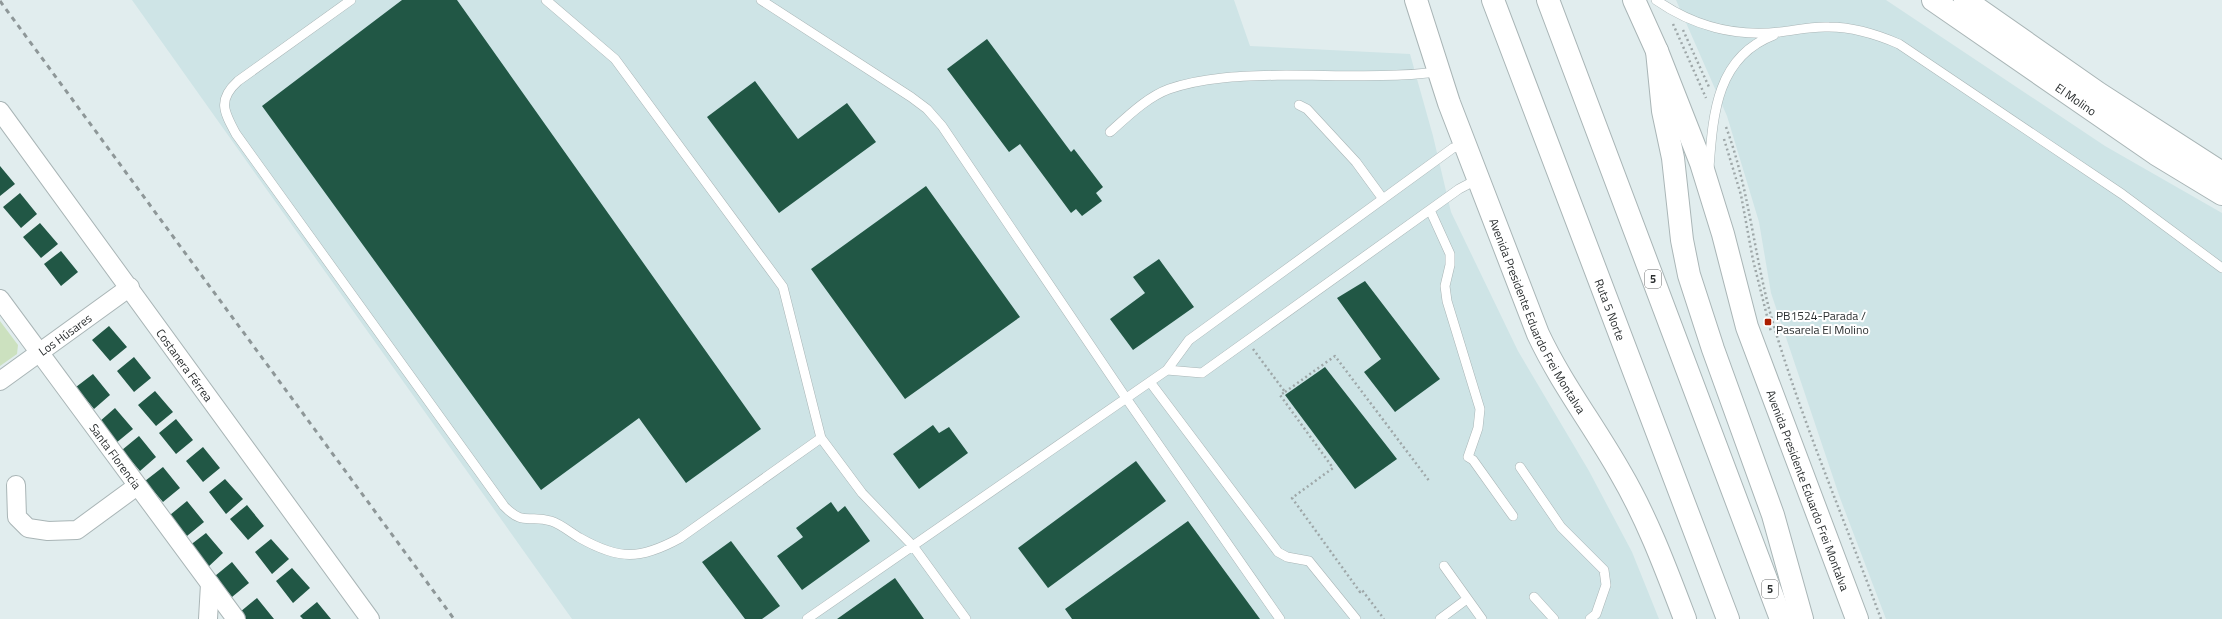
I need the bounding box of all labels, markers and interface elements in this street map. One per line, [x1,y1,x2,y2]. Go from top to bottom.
street label: El Molino [2052,78,2101,120]
street label: Avenida Presidente Eduardo Frei Montalva [1485,215,1591,417]
road number: 5 [1645,270,1661,288]
street label: Ruta 5 Norte [1590,276,1631,343]
place label: PB1524-Parada / Pasarela El Molino [1776,306,1869,339]
street label: Los Húsares [34,308,96,360]
marker: PB1524-Parada / Pasarela El Molino [1763,317,1773,327]
street label: Costanera Férrea [152,324,218,405]
street label: Avenida Presidente Eduardo Frei Montalva [1762,387,1855,593]
street label: Santa Florencia [85,419,146,493]
road number: 5 [1762,580,1778,598]

